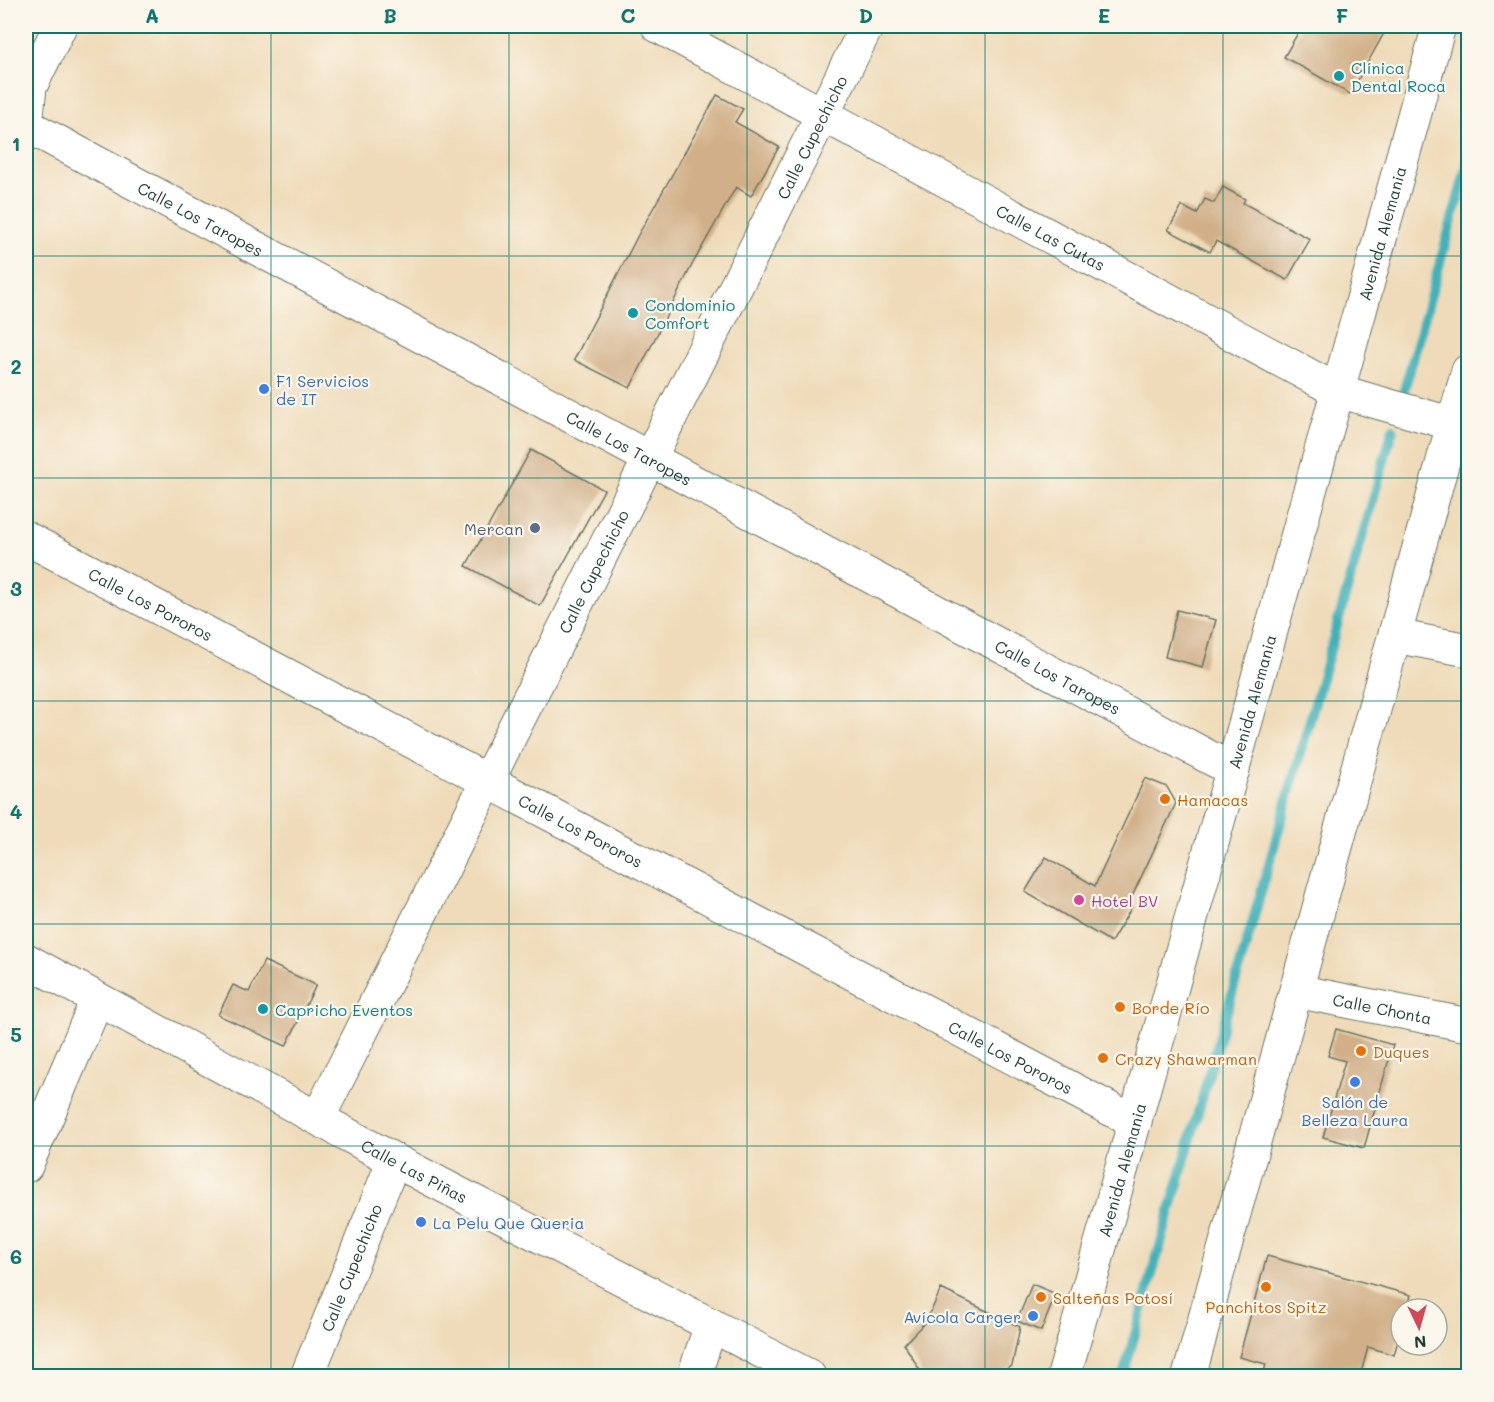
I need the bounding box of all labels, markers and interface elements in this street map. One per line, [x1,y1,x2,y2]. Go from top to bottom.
text: A [145,2,159,28]
text: B [383,2,397,28]
text: C [621,2,636,28]
text: D [859,2,873,28]
text: E [1098,2,1110,28]
text: F [1336,2,1349,28]
place label: Clínica Dental Roca [1351,57,1446,96]
marker: Clínica Dental Roca [1332,69,1346,83]
street label: Calle Cupechicho [771,72,851,202]
text: 1 [12,130,20,156]
street label: Avenida Alemania [1353,164,1410,303]
street label: Calle Los Taropes [134,176,267,260]
street label: Calle Las Cutas [993,199,1109,275]
place label: Condominio Comfort [645,294,735,333]
marker: Condominio Comfort [626,306,640,320]
text: 2 [10,353,22,379]
place label: F1 Servicios de IT [276,370,369,409]
marker: F1 Servicios de IT [257,382,271,396]
street label: Calle Los Taropes [563,405,696,489]
street label: Calle Cupechicho [553,506,633,637]
place label: Mercan [464,518,523,539]
marker: Mercan [528,521,542,535]
street label: Calle Los Pororos [85,562,216,645]
text: 3 [10,575,22,601]
street label: Avenida Alemania [1223,632,1280,771]
street label: Calle Los Taropes [992,634,1124,719]
street label: Calle Los Pororos [515,789,646,871]
place label: Hamacas [1177,789,1248,810]
marker: Hamacas [1158,792,1172,806]
text: 4 [10,798,23,824]
place label: Hotel BV [1091,890,1158,911]
marker: Hotel BV [1072,893,1086,907]
street label: Calle Chonta [1331,988,1434,1028]
place label: Borde Río [1132,997,1209,1018]
place label: Capricho Eventos [275,999,413,1020]
marker: Borde Río [1113,1000,1127,1014]
marker: Capricho Eventos [256,1002,270,1016]
street label: Calle Los Pororos [945,1015,1077,1098]
text: 5 [10,1021,22,1047]
place label: Duques [1373,1041,1429,1062]
marker: Duques [1354,1044,1368,1058]
place label: Crazy Shawarman [1115,1048,1257,1069]
marker: Crazy Shawarman [1096,1051,1110,1065]
marker: Salón de Belleza Laura [1348,1075,1362,1089]
place label: Salón de Belleza Laura [1302,1091,1408,1130]
street label: Avenida Alemania [1093,1100,1150,1239]
street label: Calle Las Piñas [358,1134,471,1207]
street label: Calle Cupechicho [316,1201,386,1334]
place label: La Pelu Que Queria [433,1212,584,1233]
marker: La Pelu Que Queria [414,1215,428,1229]
text: 6 [10,1243,22,1269]
marker: Panchitos Spitz [1259,1280,1273,1294]
place label: Salteñas Potosí [1053,1287,1173,1308]
marker: Salteñas Potosí [1034,1290,1048,1304]
place label: Panchitos Spitz [1205,1296,1327,1317]
north arrow [1389,1297,1449,1357]
place label: Avícola Carger [903,1306,1021,1327]
marker: Avícola Carger [1026,1309,1040,1323]
text: N [1413,1331,1427,1353]

